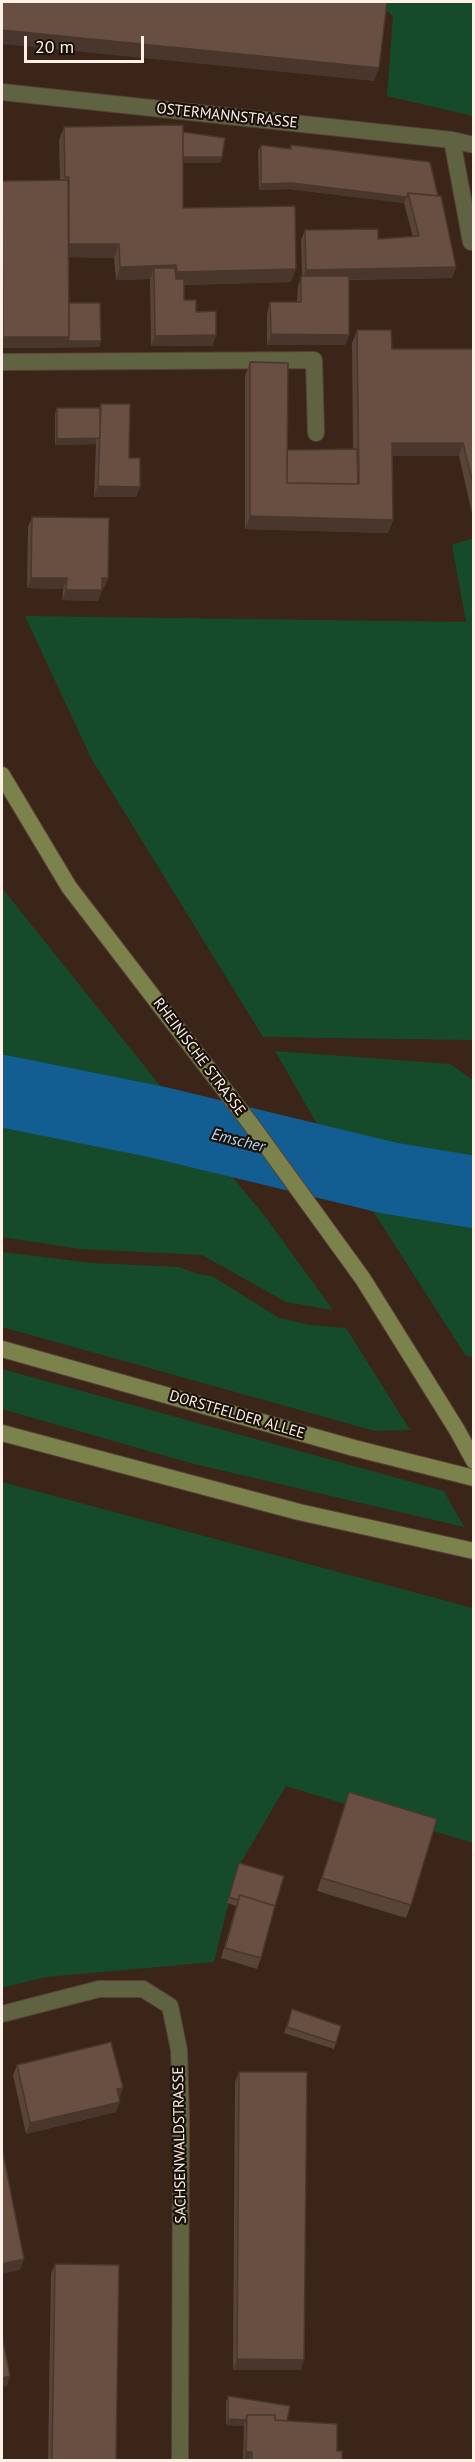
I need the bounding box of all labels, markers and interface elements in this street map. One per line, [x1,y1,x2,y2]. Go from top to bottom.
scale bar [27,24,147,62]
text: 20 m [35,35,74,58]
street label: OSTERMANNSTRASSE [155,100,299,132]
street label: RHEINISCHE STRASSE [149,995,249,1119]
water label: Emscher [209,1125,267,1157]
street label: DORSTFELDER ALLEE [167,1387,307,1443]
street label: SACHSENWALDSTRASSE [170,2066,190,2224]

